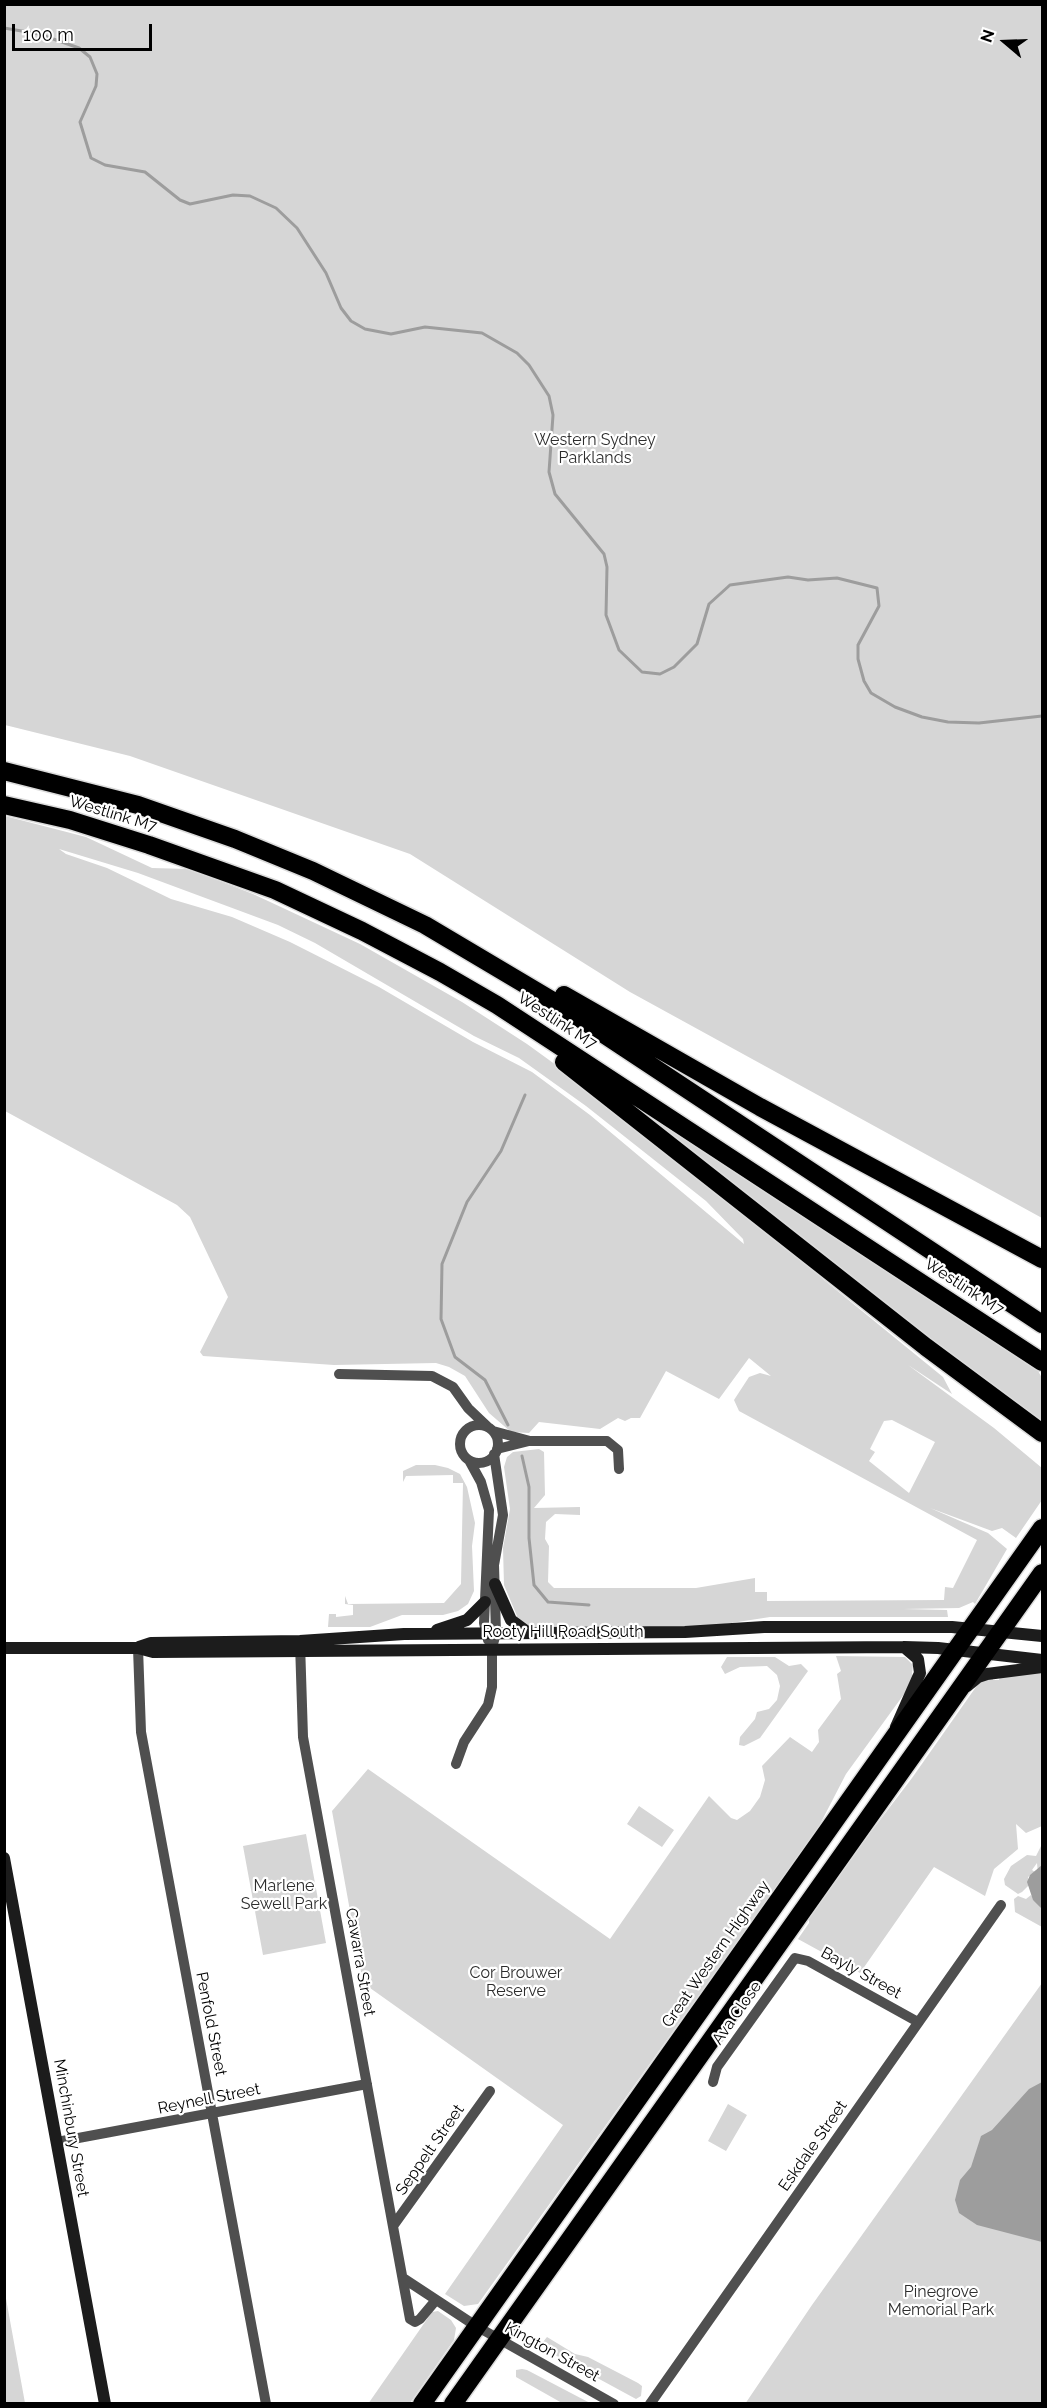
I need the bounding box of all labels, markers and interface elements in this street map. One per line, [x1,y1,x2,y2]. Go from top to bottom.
scale bar [15,12,154,50]
north arrow [975,12,1035,72]
text: 100 m [23,24,74,45]
text: N [977,27,998,45]
park label: Western Sydney Parklands [534,430,656,468]
street label: Westlink M7 [67,792,159,836]
street label: Westlink M7 [514,988,600,1054]
street label: Westlink M7 [921,1254,1007,1320]
street label: Rooty Hill Road South [482,1622,644,1642]
park label: Marlene Sewell Park [241,1876,327,1914]
street label: Great Western Highway [658,1877,774,2031]
street label: Cawarra Street [341,1907,379,2017]
street label: Bayly Street [817,1943,905,2003]
park label: Cor Brouwer Reserve [470,1963,562,2001]
street label: Penfold Street [191,1970,231,2078]
street label: Ava Close [708,1977,766,2049]
street label: Minchinbury Street [49,2057,93,2199]
street label: Reynell Street [156,2080,262,2118]
street label: Eskdale Street [775,2097,851,2195]
street label: Seppelt Street [392,2101,468,2199]
park label: Pinegrove Memorial Park [888,2282,994,2320]
street label: Kington Street [501,2318,603,2386]

